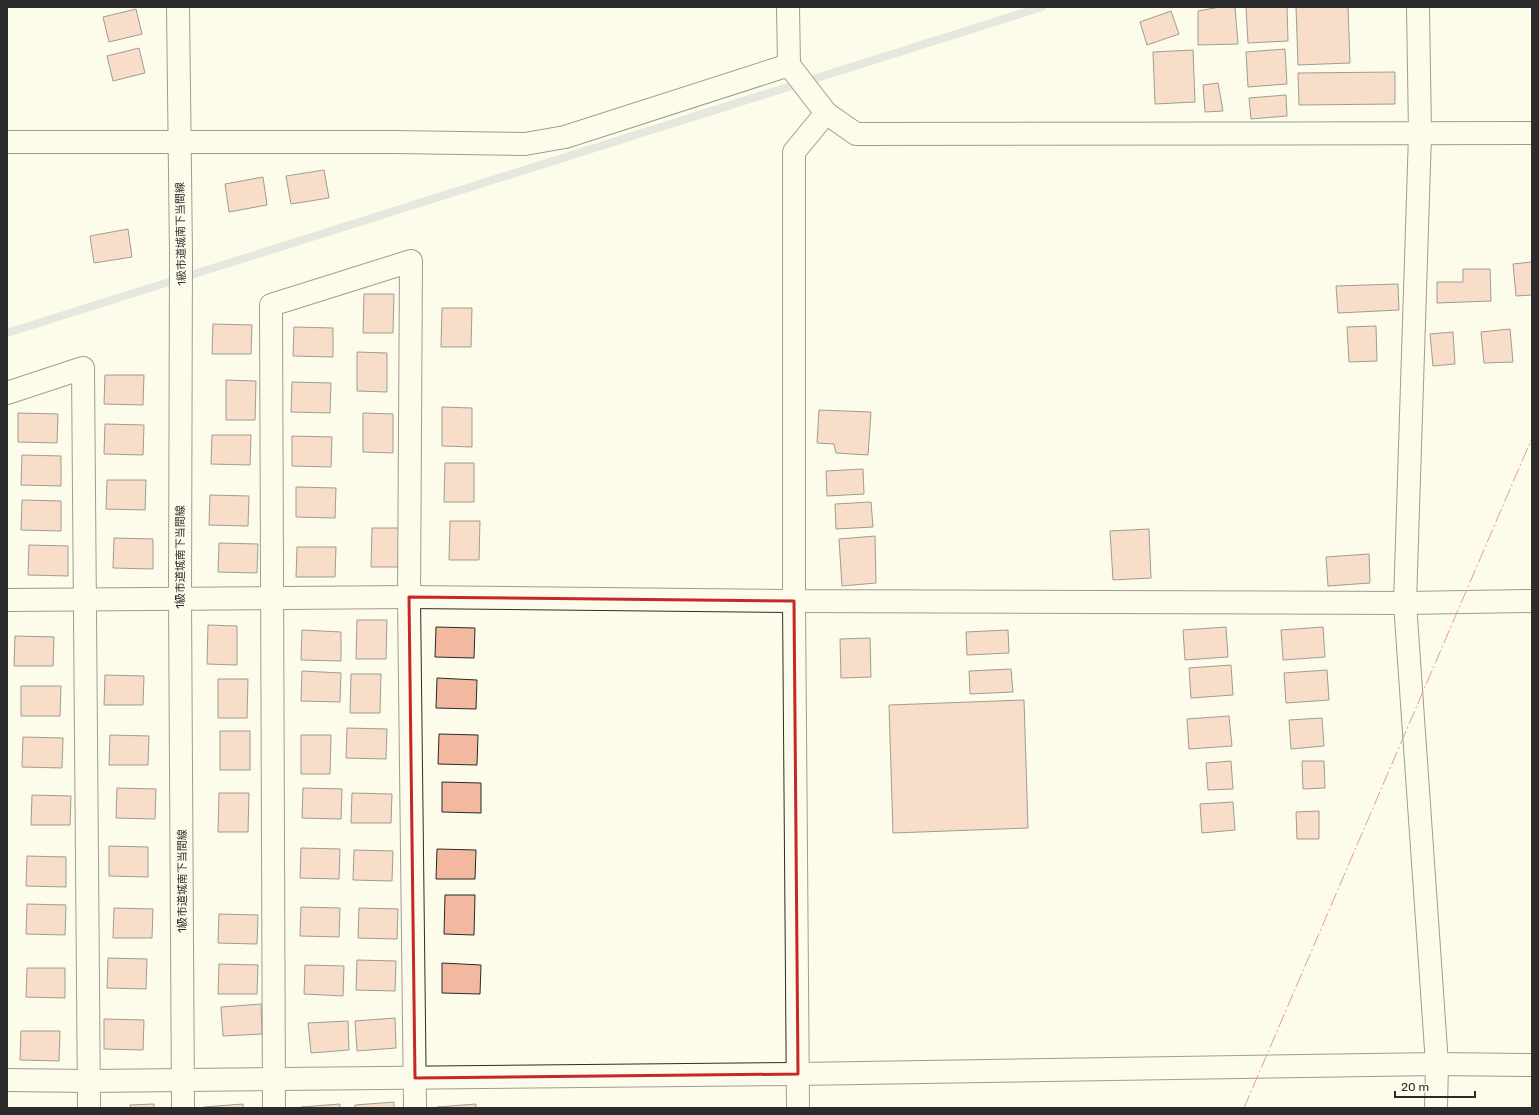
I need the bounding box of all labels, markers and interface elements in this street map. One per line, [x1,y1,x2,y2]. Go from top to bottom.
street label: 1級市道城南下当間線 [174,182,188,286]
street label: 1級市道城南下当間線 [174,505,187,609]
street label: 1級市道城南下当間線 [176,829,189,933]
scale bar [1395,1073,1475,1099]
text: 20 m [1401,1080,1429,1094]

